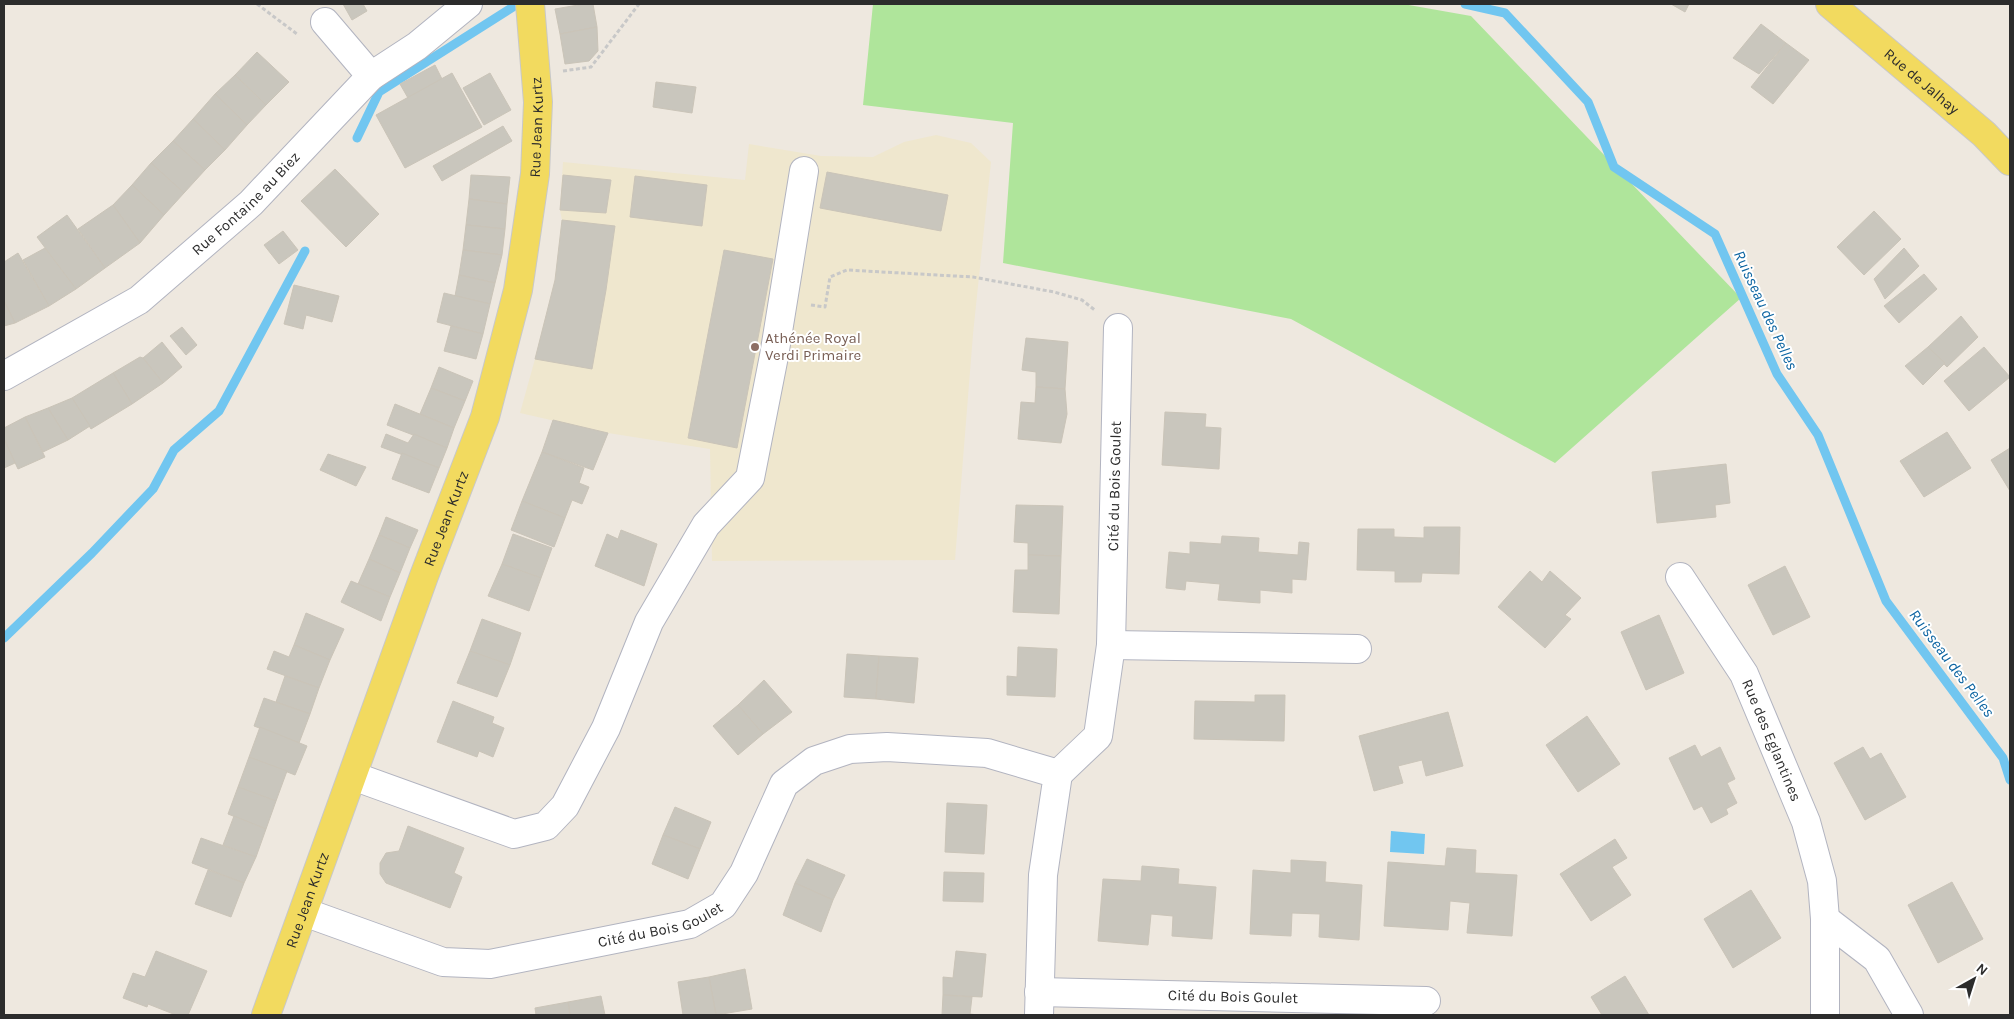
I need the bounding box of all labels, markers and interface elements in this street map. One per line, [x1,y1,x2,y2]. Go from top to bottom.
street label: Rue de Jalhay [1881,45,1963,118]
street label: Rue Jean Kurtz [526,76,547,178]
street label: Rue Fontaine au Biez [188,148,304,259]
water label: Ruisseau des Pelles [1730,247,1802,373]
place label: Athénée Royal Verdi Primaire [765,329,861,364]
marker: Athénée Royal Verdi Primaire [749,341,761,353]
street label: Cité du Bois Goulet [1104,421,1125,551]
street label: Rue Jean Kurtz [420,468,472,569]
water label: Ruisseau des Pelles [1905,605,1999,721]
street label: Rue des Eglantines [1738,676,1805,804]
street label: Rue Jean Kurtz [282,850,333,951]
street label: Cité du Bois Goulet [596,898,726,951]
north arrow [1949,954,1999,1004]
text: N [1973,960,1991,979]
street label: Cité du Bois Goulet [1168,986,1299,1007]

